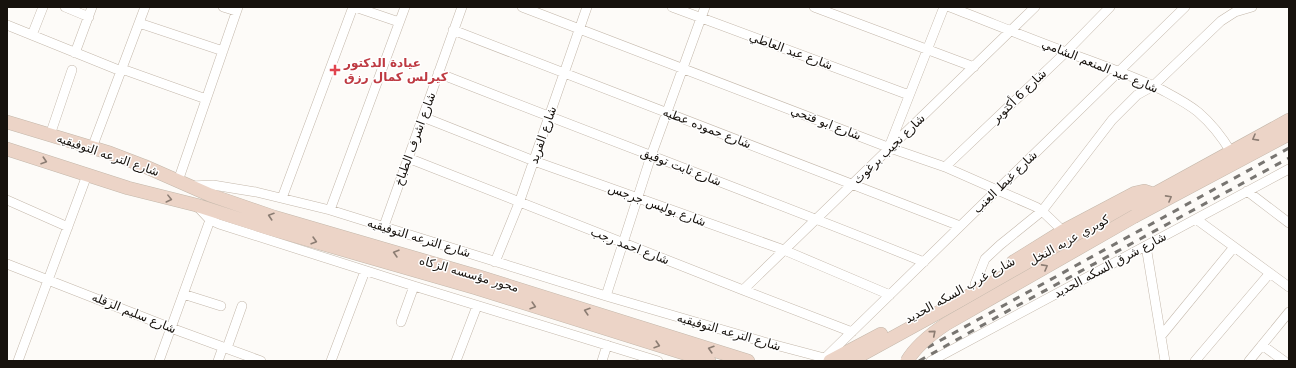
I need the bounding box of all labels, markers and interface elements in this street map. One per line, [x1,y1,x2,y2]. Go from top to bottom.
street label: شارع عبد العاطي [747,29,834,73]
street label: شارع عبد المنعم الشامي [1039,36,1160,97]
place label: عيادة الدكتور كيرلس كمال رزق [343,56,448,84]
marker: عيادة الدكتور كيرلس كمال رزق [329,64,341,76]
street label: شارع 6 أكتوبر [987,66,1050,127]
street label: شارع اشرف الطباخ [392,90,439,188]
street label: شارع ابو فتحي [788,103,863,144]
street label: شارع الفريد [527,104,560,166]
street label: شارع حموده عطيه [660,105,753,152]
street label: شارع نجيب برغوث [850,111,929,188]
street label: شارع الترعه التوفيقيه [55,131,161,180]
one-way arrow [1252,134,1259,141]
street label: شارع ثابت توفيق [638,145,723,190]
street label: شارع غيط العنب [970,148,1041,217]
one-way arrow [41,156,48,165]
street label: شارع بوليس جرجس [606,181,708,230]
one-way arrow [165,194,172,203]
one-way arrow [1165,195,1173,202]
one-way arrow [268,212,275,221]
street label: كوبري عزبه النخل [1026,212,1112,269]
street label: شارع الترعه التوفيقيه [365,216,472,261]
street label: شارع احمد رجب [588,225,671,268]
street label: شارع شرق السكه الحديد [1051,229,1169,302]
one-way arrow [310,236,317,245]
one-way arrow [392,249,399,258]
street label: محور مؤسسه الزكاه [417,253,520,296]
street label: شارع غرب السكه الحديد [902,254,1018,327]
one-way arrow [1041,264,1048,271]
street label: شارع سليم الزقله [89,290,178,337]
one-way arrow [529,301,536,309]
one-way arrow [584,307,591,315]
street label: شارع الترعه التوفيقيه [675,310,783,354]
one-way arrow [929,330,936,337]
one-way arrow [653,340,660,348]
one-way arrow [708,346,715,354]

